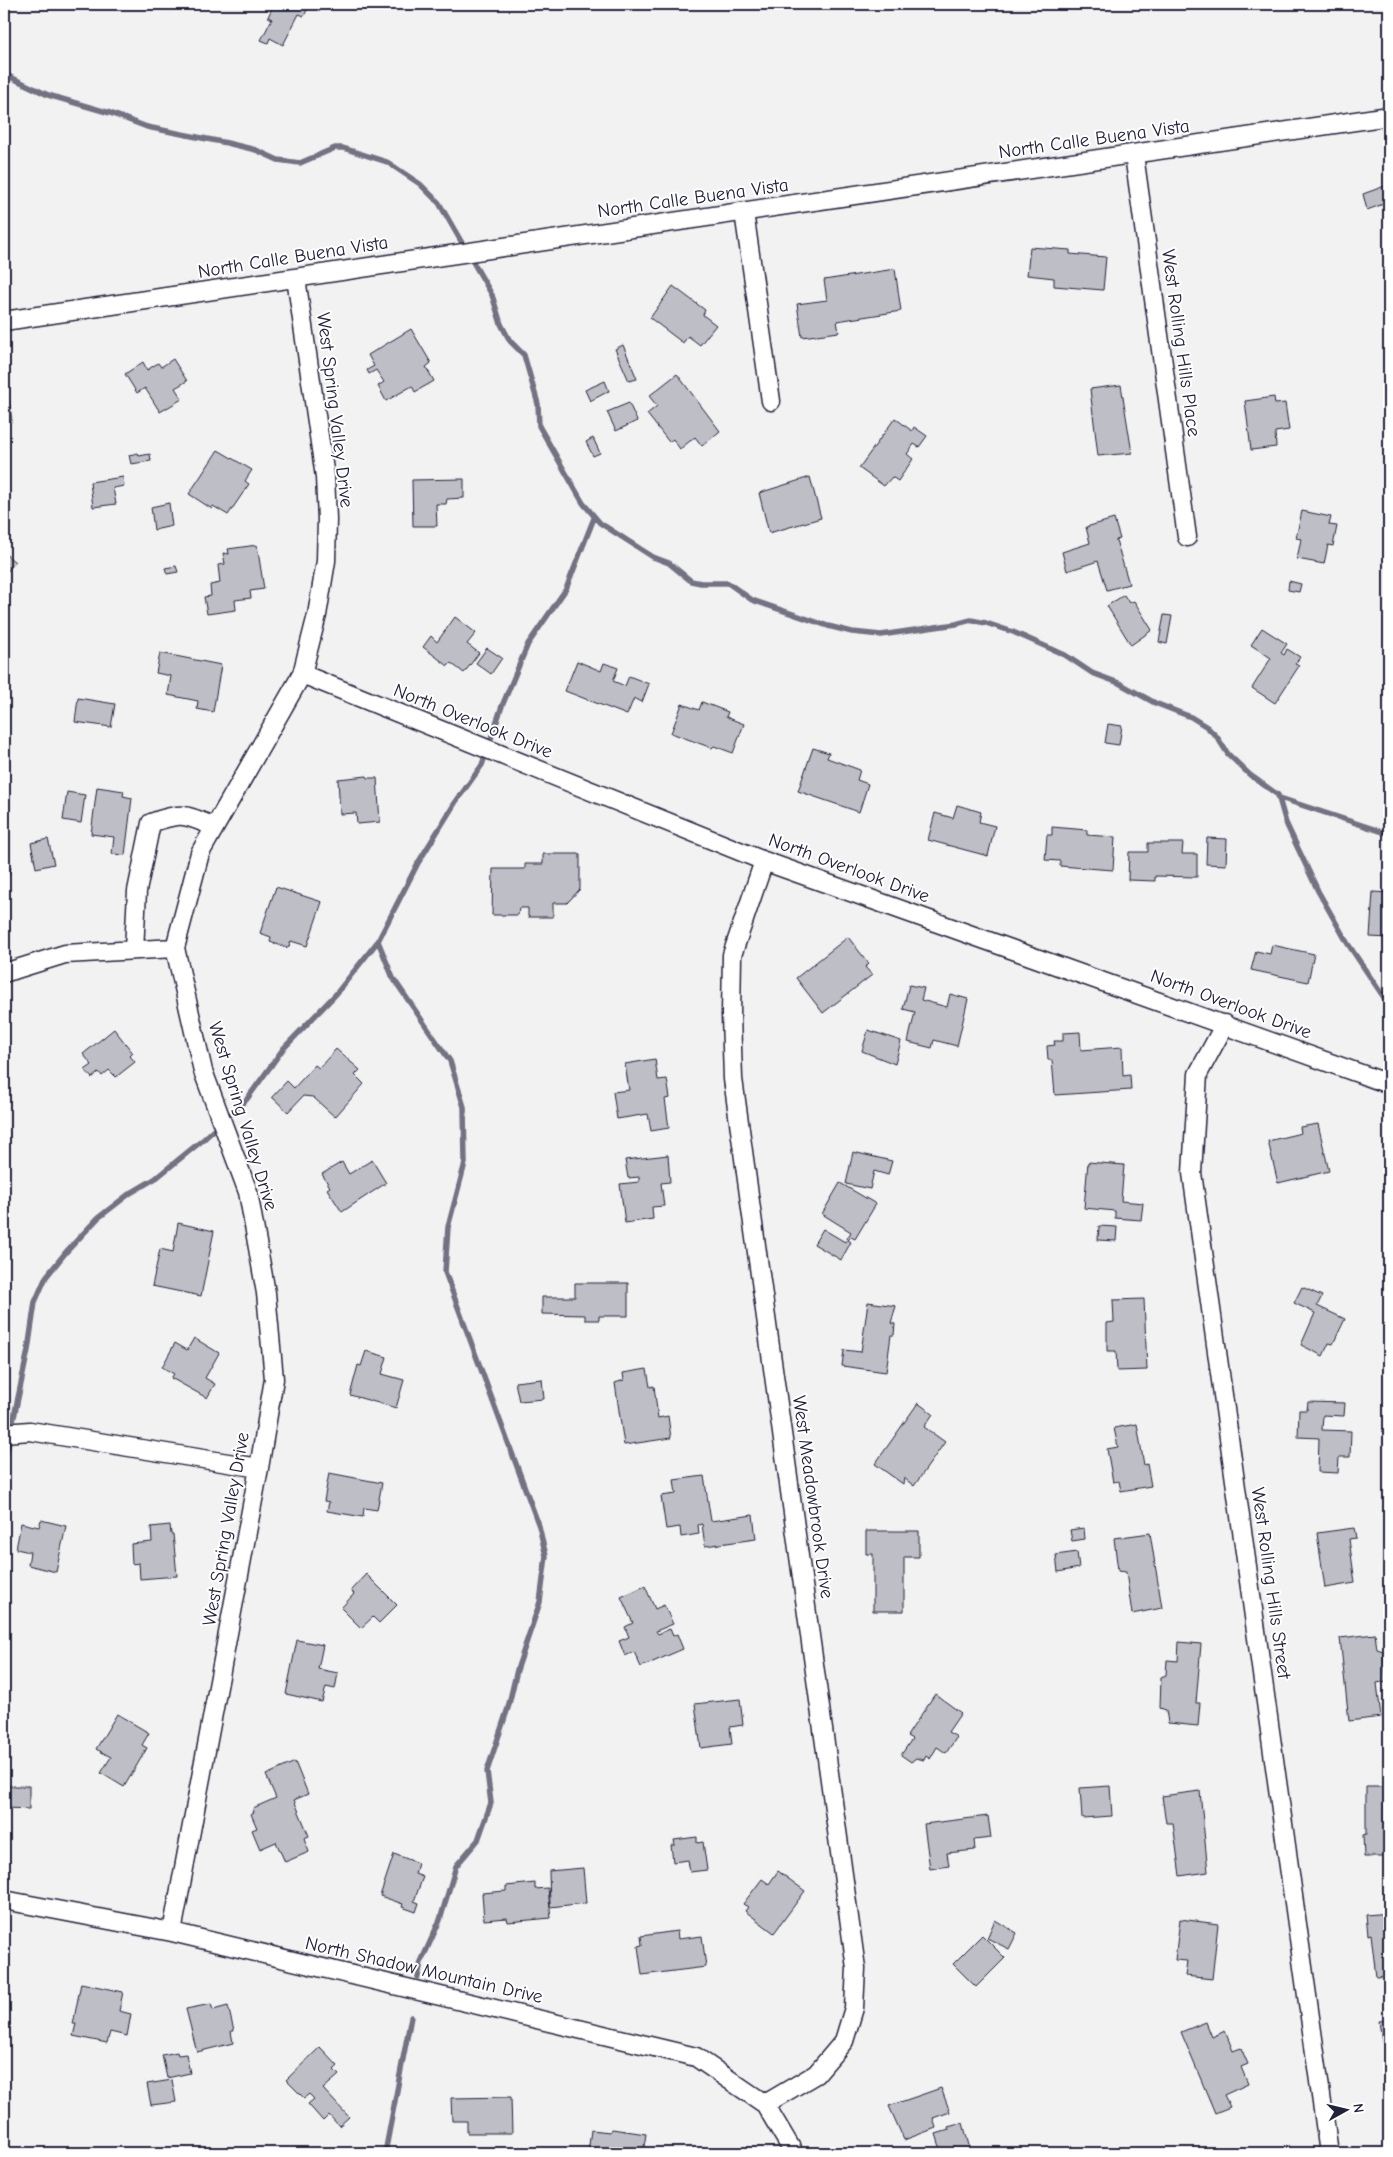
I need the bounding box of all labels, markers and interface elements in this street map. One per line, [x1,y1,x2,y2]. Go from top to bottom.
street label: North Calle Buena Vista [997,115,1191,163]
street label: North Calle Buena Vista [596,174,790,222]
street label: North Calle Buena Vista [196,231,390,283]
street label: West Rolling Hills Place [1157,248,1205,438]
street label: West Spring Valley Drive [312,311,358,509]
street label: North Overlook Drive [390,679,556,763]
street label: North Overlook Drive [766,829,932,907]
street label: North Overlook Drive [1148,965,1314,1043]
street label: West Spring Valley Drive [204,1019,282,1213]
street label: West Meadowbrook Drive [788,1394,838,1600]
street label: West Spring Valley Drive [198,1430,254,1628]
street label: West Rolling Hills Street [1247,1486,1295,1681]
street label: North Shadow Mountain Drive [303,1932,545,2008]
north arrow [1320,2084,1370,2134]
text: N [1349,2103,1367,2114]

